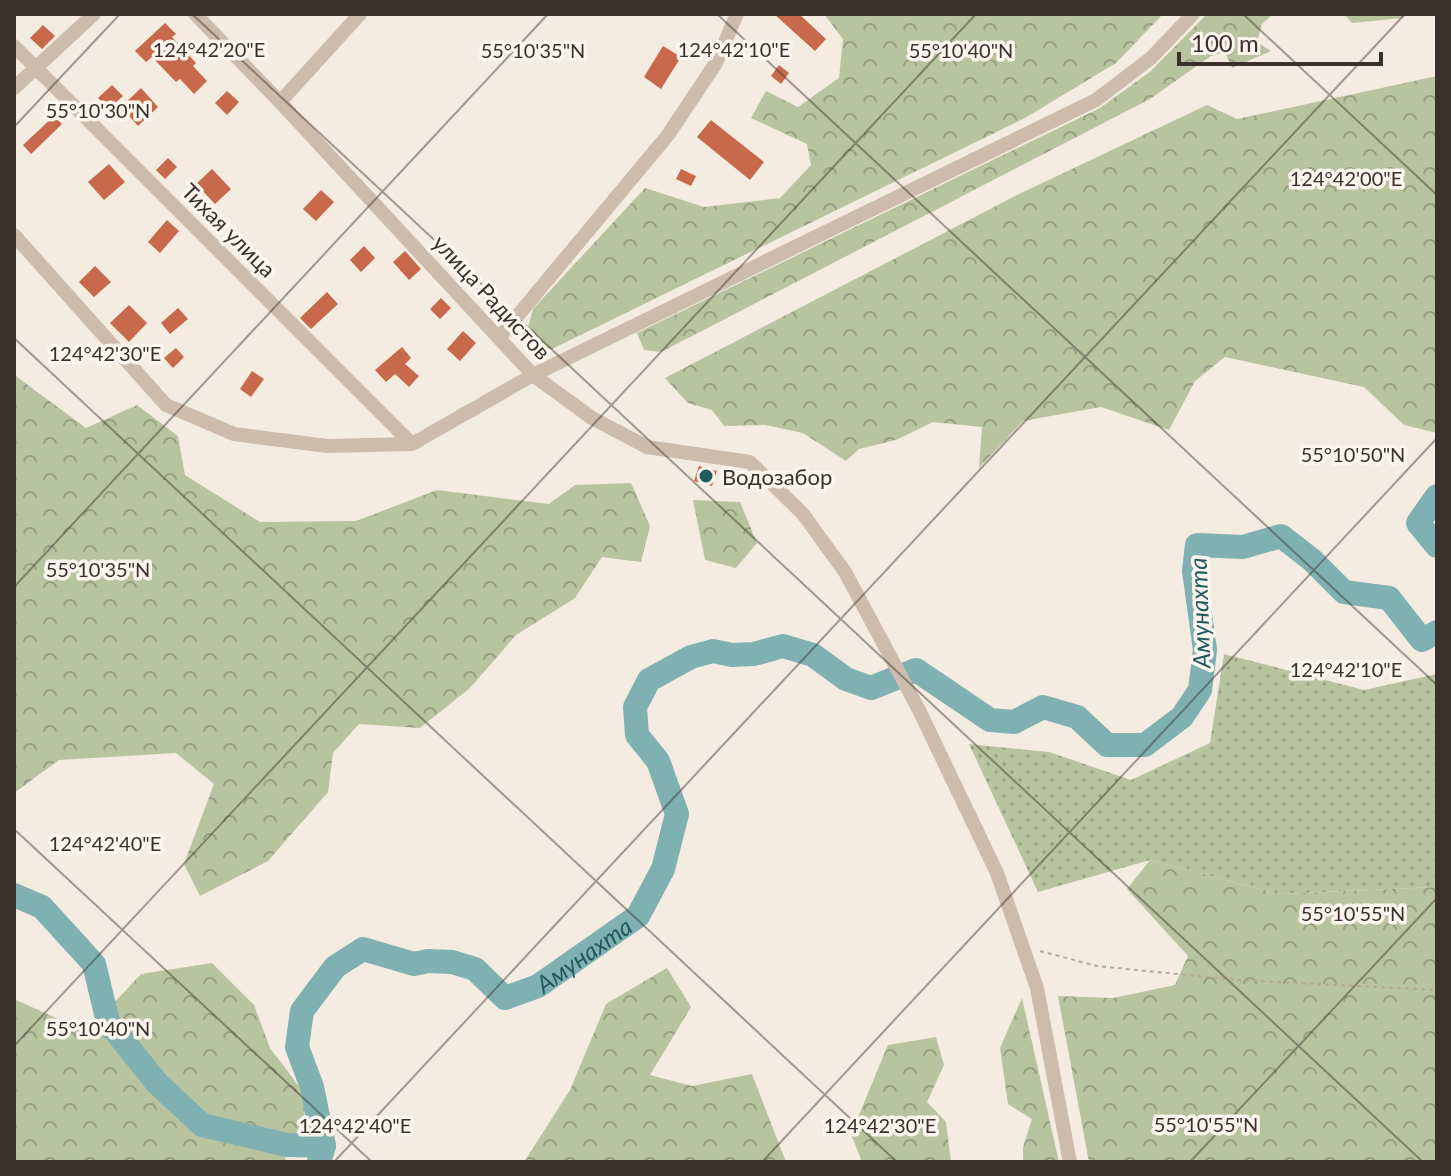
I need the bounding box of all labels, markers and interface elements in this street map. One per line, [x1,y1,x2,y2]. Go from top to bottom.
scale bar [1179,16,1381,66]
text: 100 m [1191,28,1259,57]
text: 124°42'20"E [153,37,265,61]
text: 124°42'10"E [678,37,790,61]
text: 55°10'35"N [481,38,585,62]
text: 55°10'40"N [909,38,1013,62]
text: 55°10'30"N [46,98,150,122]
text: 124°42'00"E [1290,166,1402,190]
street label: Тихая улица [176,177,282,283]
street label: улица Радистов [427,229,557,365]
text: 124°42'30"E [49,341,161,365]
text: 55°10'50"N [1301,442,1405,466]
place label: Водозабор [722,463,832,490]
marker: Водозабор [697,467,715,485]
text: 55°10'35"N [46,557,150,581]
water label: Амунахта [1183,557,1215,670]
text: 124°42'10"E [1290,657,1402,681]
text: 124°42'40"E [49,831,161,855]
text: 55°10'55"N [1301,901,1405,925]
water label: Амунахта [529,911,637,998]
text: 55°10'40"N [46,1016,150,1040]
text: 55°10'55"N [1154,1112,1258,1136]
text: 124°42'40"E [299,1113,411,1137]
text: 124°42'30"E [824,1113,936,1137]

